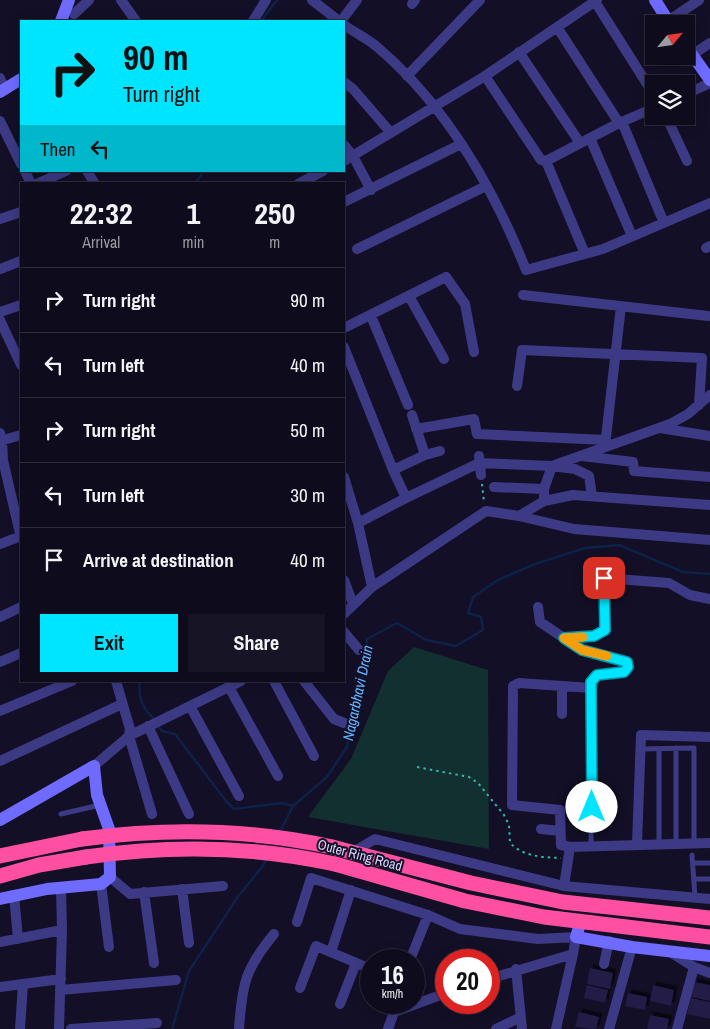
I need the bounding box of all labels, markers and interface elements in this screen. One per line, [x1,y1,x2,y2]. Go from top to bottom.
north arrow [645,15,695,65]
map controls [645,15,695,125]
text: 90 m [123,34,188,81]
icon: right [40,40,105,105]
button: layers [645,75,695,125]
text: Turn right [123,79,200,109]
icon: left [86,135,114,163]
text: Then [40,136,76,162]
text: 22:32 [70,193,133,233]
text: 1 [187,193,200,233]
text: 250 [254,193,295,233]
text: Arrival [82,231,120,253]
text: min [182,231,204,253]
text: m [269,231,280,253]
icon: right [40,286,68,314]
text: Turn right [83,287,155,313]
text: 90 m [290,287,325,313]
icon: left [40,351,68,379]
text: Turn left [83,352,144,378]
text: 40 m [290,352,325,378]
icon: right [40,416,68,444]
text: Turn right [83,417,155,443]
text: 50 m [290,417,325,443]
icon: left [40,481,68,509]
text: Turn left [83,482,144,508]
text: 30 m [290,482,325,508]
icon: arrive [40,546,68,574]
text: Arrive at destination [83,547,234,573]
text: 40 m [290,547,325,573]
pin [583,557,625,599]
icon: arrive [590,564,618,592]
button: Exit [40,614,178,672]
button: Share [188,614,325,672]
water label: Nagarbhavi Drain [337,643,378,743]
position arrow [565,780,617,832]
street label: Outer Ring Road [316,835,404,875]
speed limit sign: 20 [435,949,500,1014]
text: 16 [381,958,404,992]
text: km/h [382,986,403,1002]

